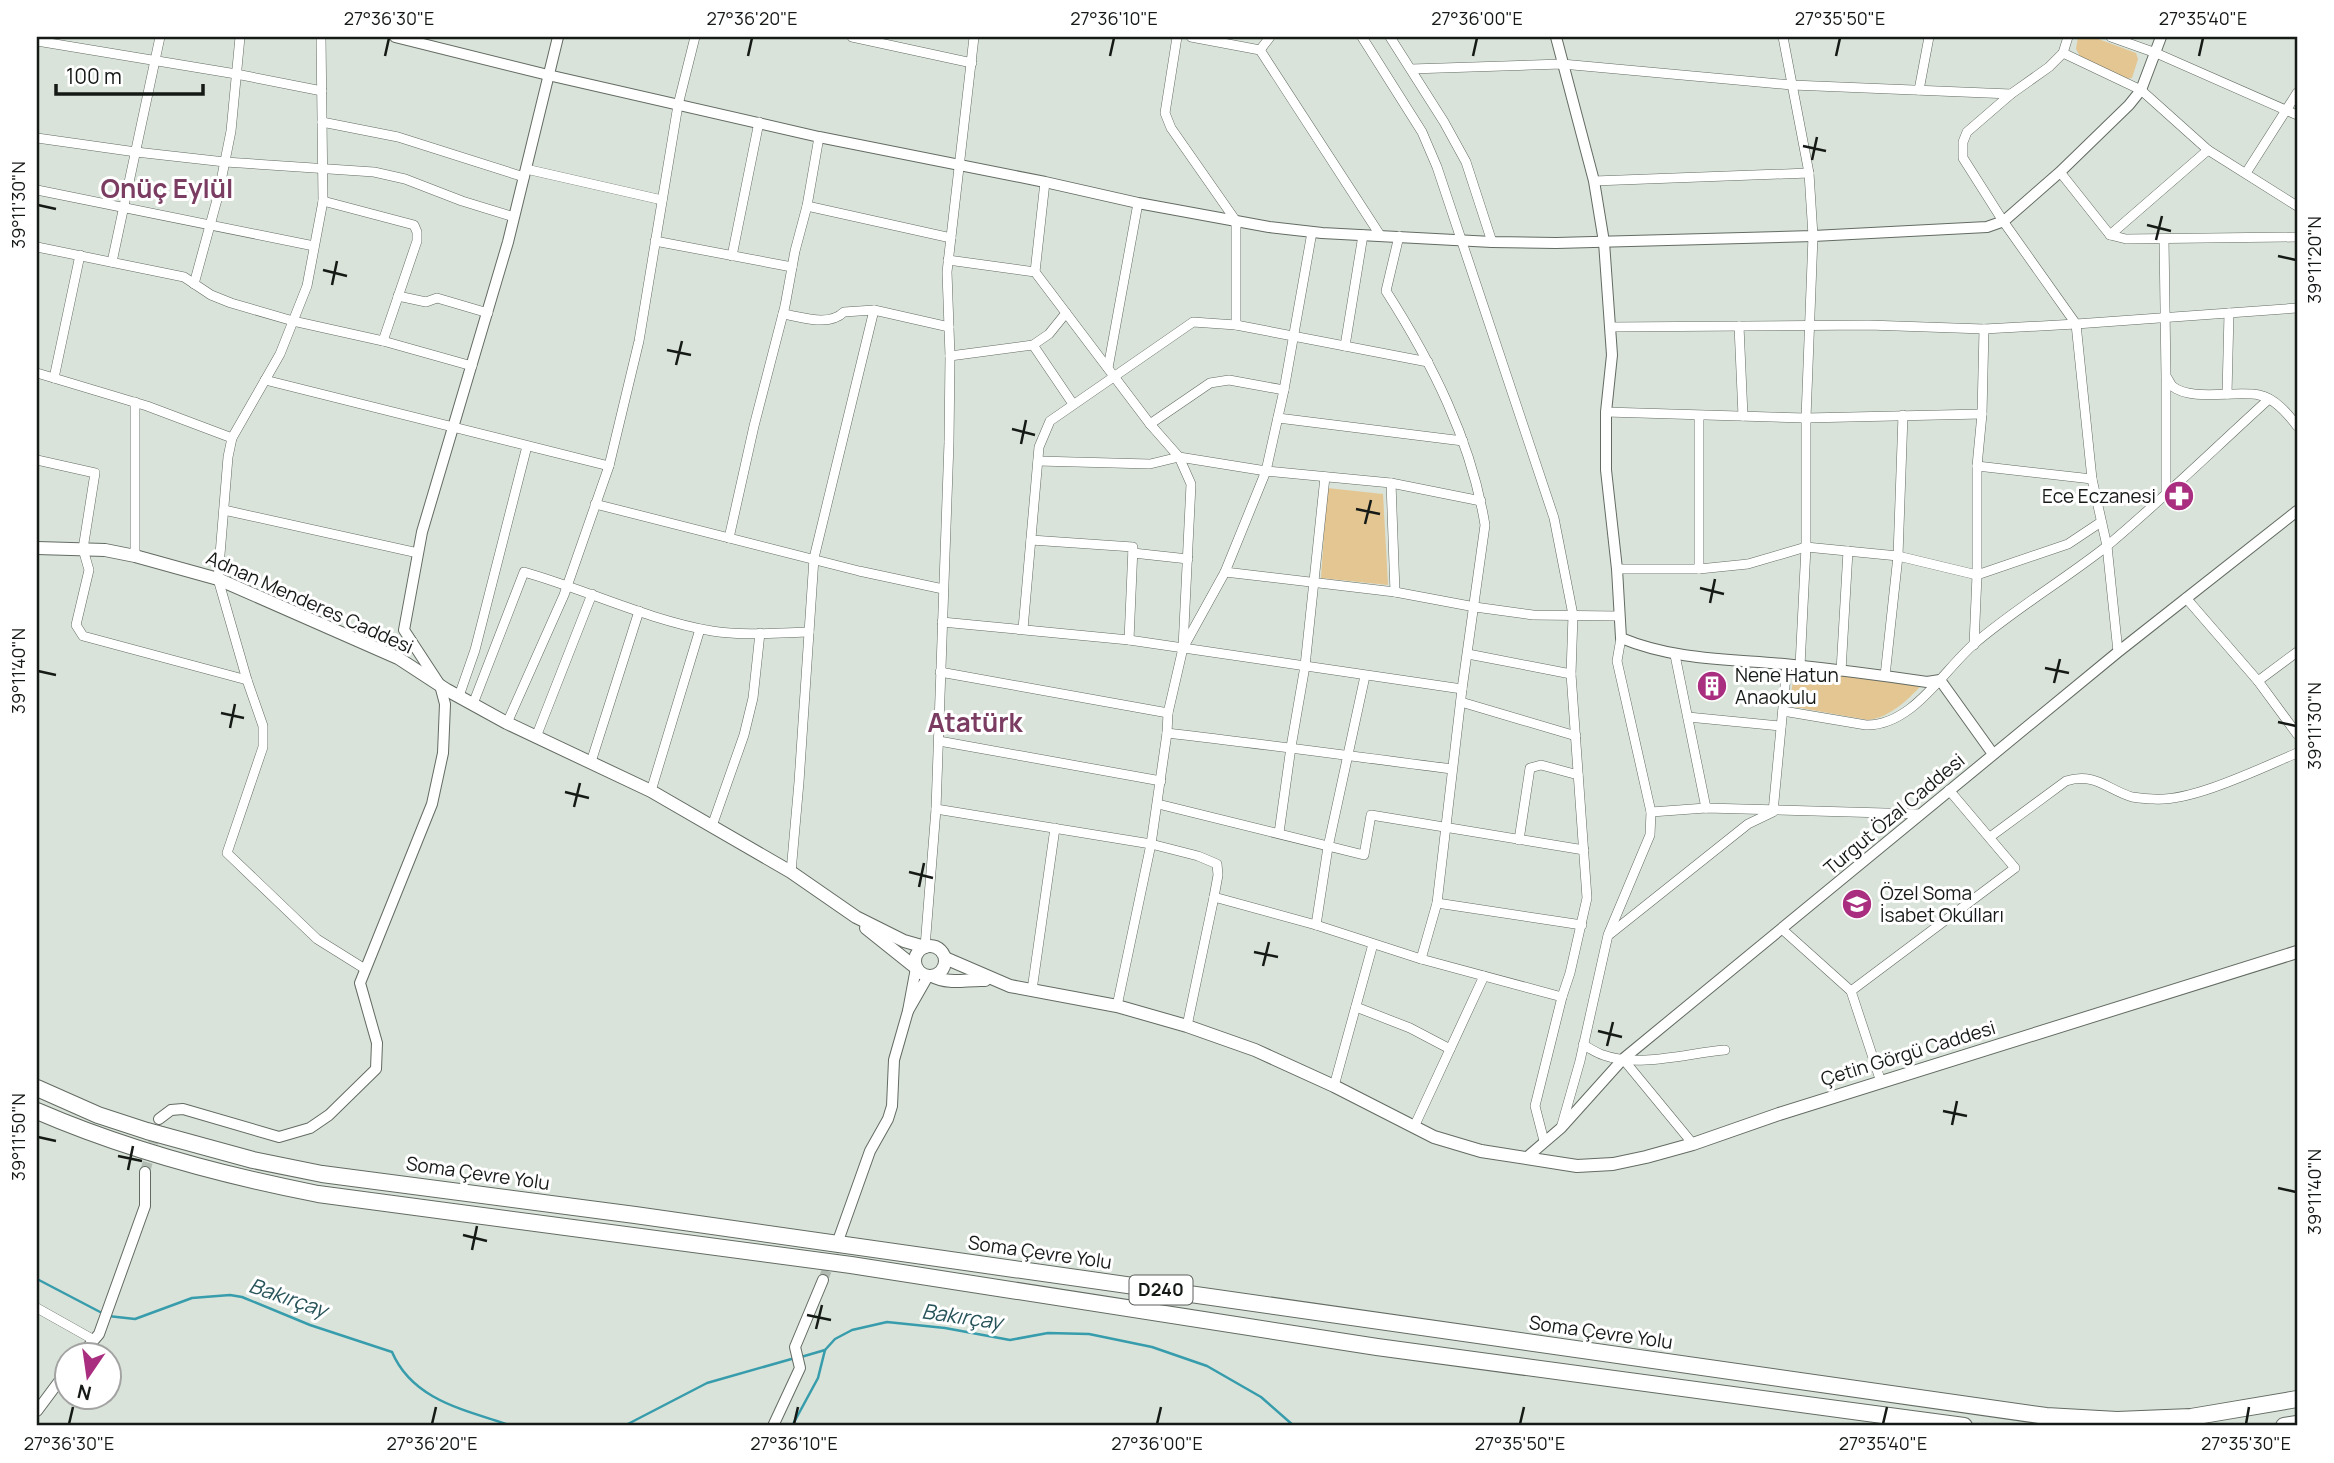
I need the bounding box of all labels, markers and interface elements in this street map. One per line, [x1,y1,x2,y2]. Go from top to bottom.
text: 27°36'30"E [344,6,434,30]
text: 27°36'20"E [707,6,797,30]
text: 27°36'10"E [1070,6,1158,30]
text: 27°36'00"E [1431,6,1523,30]
text: 27°35'50"E [1795,6,1885,30]
text: 27°35'40"E [2159,6,2247,30]
scale bar [56,52,203,96]
text: 100 m [66,62,122,90]
text: 39°11'30"N [6,161,30,249]
district label: Onüç Eylül [101,170,233,206]
text: 39°11'20"N [2302,216,2326,304]
pharmacy icon: Ece Eczanesi [2162,479,2196,513]
place label: Ece Eczanesi [2042,483,2156,509]
street label: Adnan Menderes Caddesi [202,545,418,659]
text: 39°11'40"N [6,628,30,714]
place label: Nene Hatun Anaokulu [1735,662,1839,710]
building icon: Nene Hatun Anaokulu [1695,669,1729,703]
text: 39°11'30"N [2302,682,2326,770]
district label: Atatürk [927,704,1024,740]
street label: Turgut Özal Caddesi [1818,747,1970,881]
place label: Özel Soma İsabet Okulları [1880,880,2004,928]
school or university icon: Özel Soma İsabet Okulları [1840,887,1874,921]
street label: Çetin Görgü Caddesi [1817,1014,1999,1092]
text: 39°11'50"N [6,1093,30,1181]
text: 39°11'40"N [2302,1149,2326,1235]
street label: Soma Çevre Yolu [404,1150,552,1196]
street label: Soma Çevre Yolu [966,1229,1114,1275]
water label: Bakırçay [246,1271,334,1324]
road number: D240 [1130,1275,1192,1304]
water label: Bakırçay [920,1297,1007,1336]
street label: Soma Çevre Yolu [1527,1309,1675,1355]
north arrow [52,1340,122,1410]
text: N [75,1378,94,1407]
text: 27°36'30"E [24,1431,114,1455]
text: 27°36'20"E [387,1431,477,1455]
text: 27°36'10"E [750,1431,838,1455]
text: 27°36'00"E [1111,1431,1203,1455]
text: 27°35'50"E [1475,1431,1565,1455]
text: 27°35'40"E [1839,1431,1927,1455]
text: 27°35'30"E [2201,1431,2291,1455]

